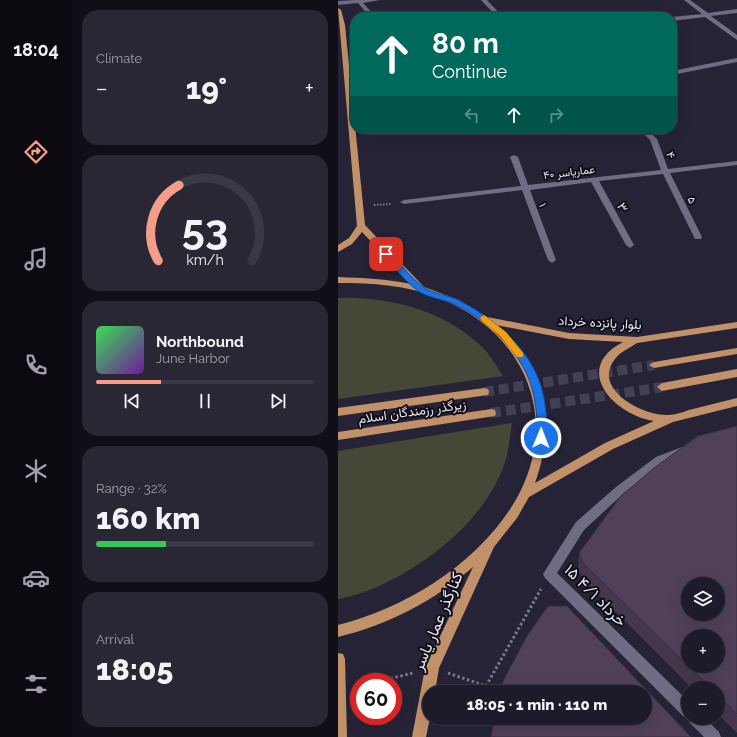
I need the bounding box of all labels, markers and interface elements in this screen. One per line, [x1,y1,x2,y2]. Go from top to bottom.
text: 80 m [432,27,499,60]
icon: ahead [366,28,418,80]
text: 18:04 [13,39,59,60]
text: Climate [96,51,142,66]
text: Continue [432,61,507,82]
text: 19° [186,71,227,106]
text: − [96,75,108,101]
text: + [305,75,314,101]
icon: left [461,104,483,126]
icon: ahead [503,104,525,126]
icon: right [545,104,567,126]
icon: directions [22,138,50,166]
street label: ۴ [663,150,678,161]
street label: عماریاسر ۴۰ [543,163,596,182]
street label: ۵ [684,194,699,206]
street label: ۳ [614,200,631,215]
street label: ۱ [536,201,549,209]
text: 53 [182,205,228,254]
pin [369,237,403,271]
icon: arrive [375,243,397,265]
icon: music [22,245,50,273]
text: km/h [186,252,224,268]
street label: بلوار پانزده خرداد [558,313,642,334]
text: Northbound [156,333,244,351]
icon: phone [22,351,50,379]
text: June Harbor [156,351,230,366]
icon: previous [121,390,143,412]
icon: pause [194,390,216,412]
icon: next [267,390,289,412]
street label: زیرگذر رزمندگان اسلام [357,396,467,428]
position arrow [520,417,562,459]
icon: climate [22,457,50,485]
text: Range · 32% [96,481,167,496]
text: 160 km [96,501,200,536]
street label: ۱۵ خرداد ۴/۱ [560,560,631,631]
icon: car [22,564,50,592]
street label: کنارگذر عمار یاسر [408,569,468,675]
map controls [681,577,725,725]
button: layers [681,577,725,621]
button: + [681,629,725,673]
text: Arrival [96,632,134,647]
text: 18:05 [96,652,173,687]
icon: filters [22,670,50,698]
speed limit sign: 60 [350,673,402,725]
button: − [681,681,725,725]
text: 18:05 · 1 min · 110 m [467,696,607,714]

